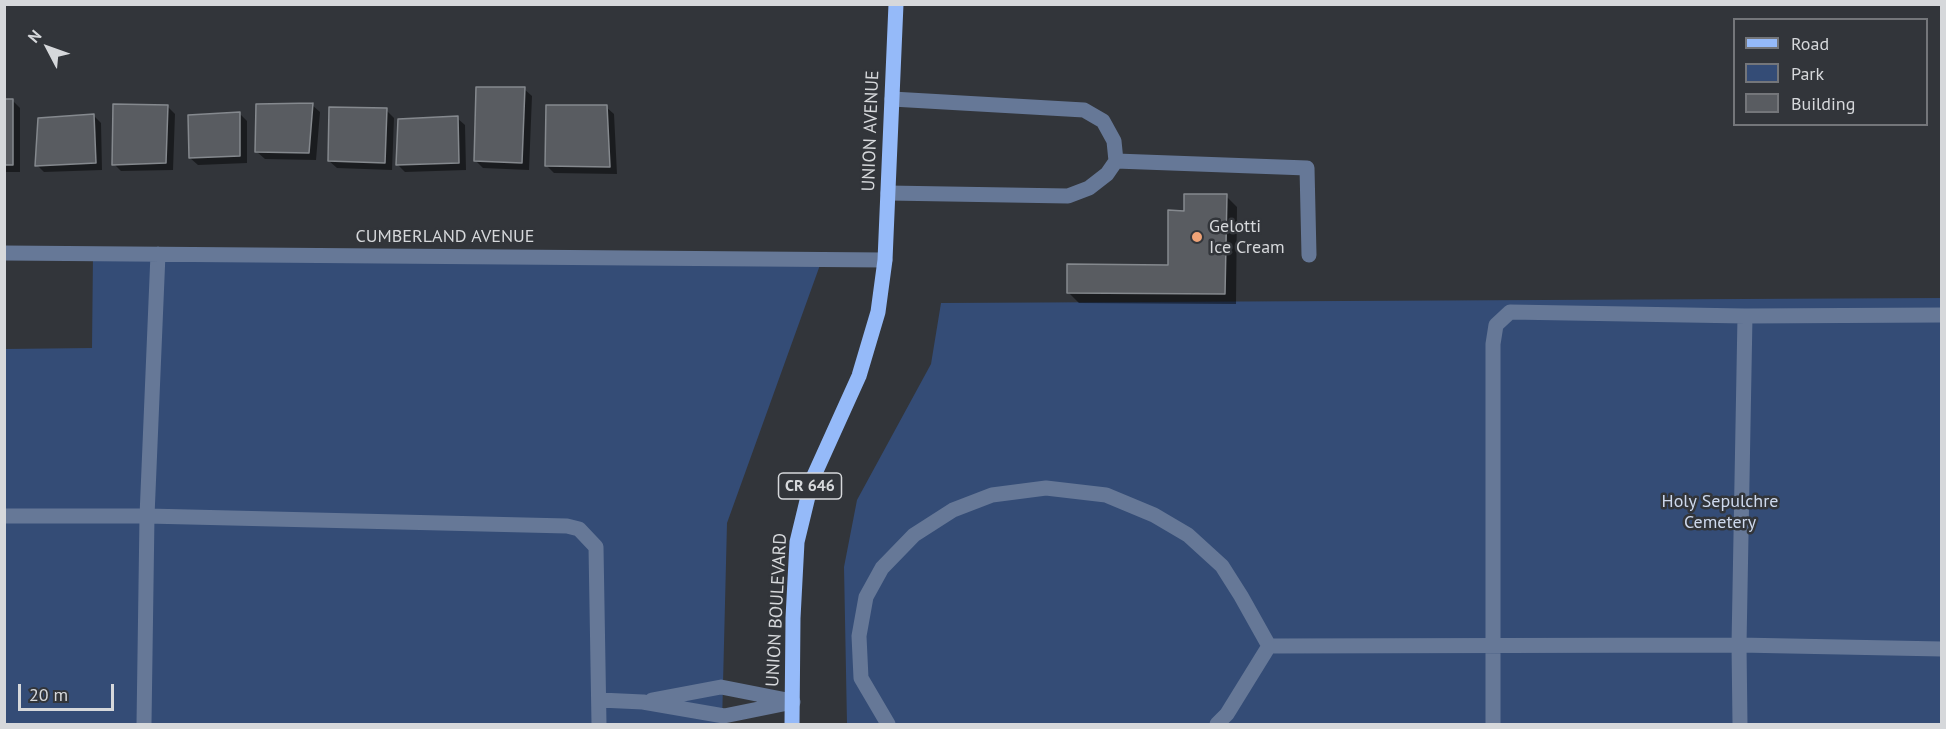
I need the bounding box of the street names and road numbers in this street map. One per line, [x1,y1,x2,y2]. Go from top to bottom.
street label: UNION AVENUE [858,70,884,192]
street label: CUMBERLAND AVENUE [356,226,534,248]
road number: CR 646 [778,473,842,499]
street label: UNION BOULEVARD [762,532,792,688]

